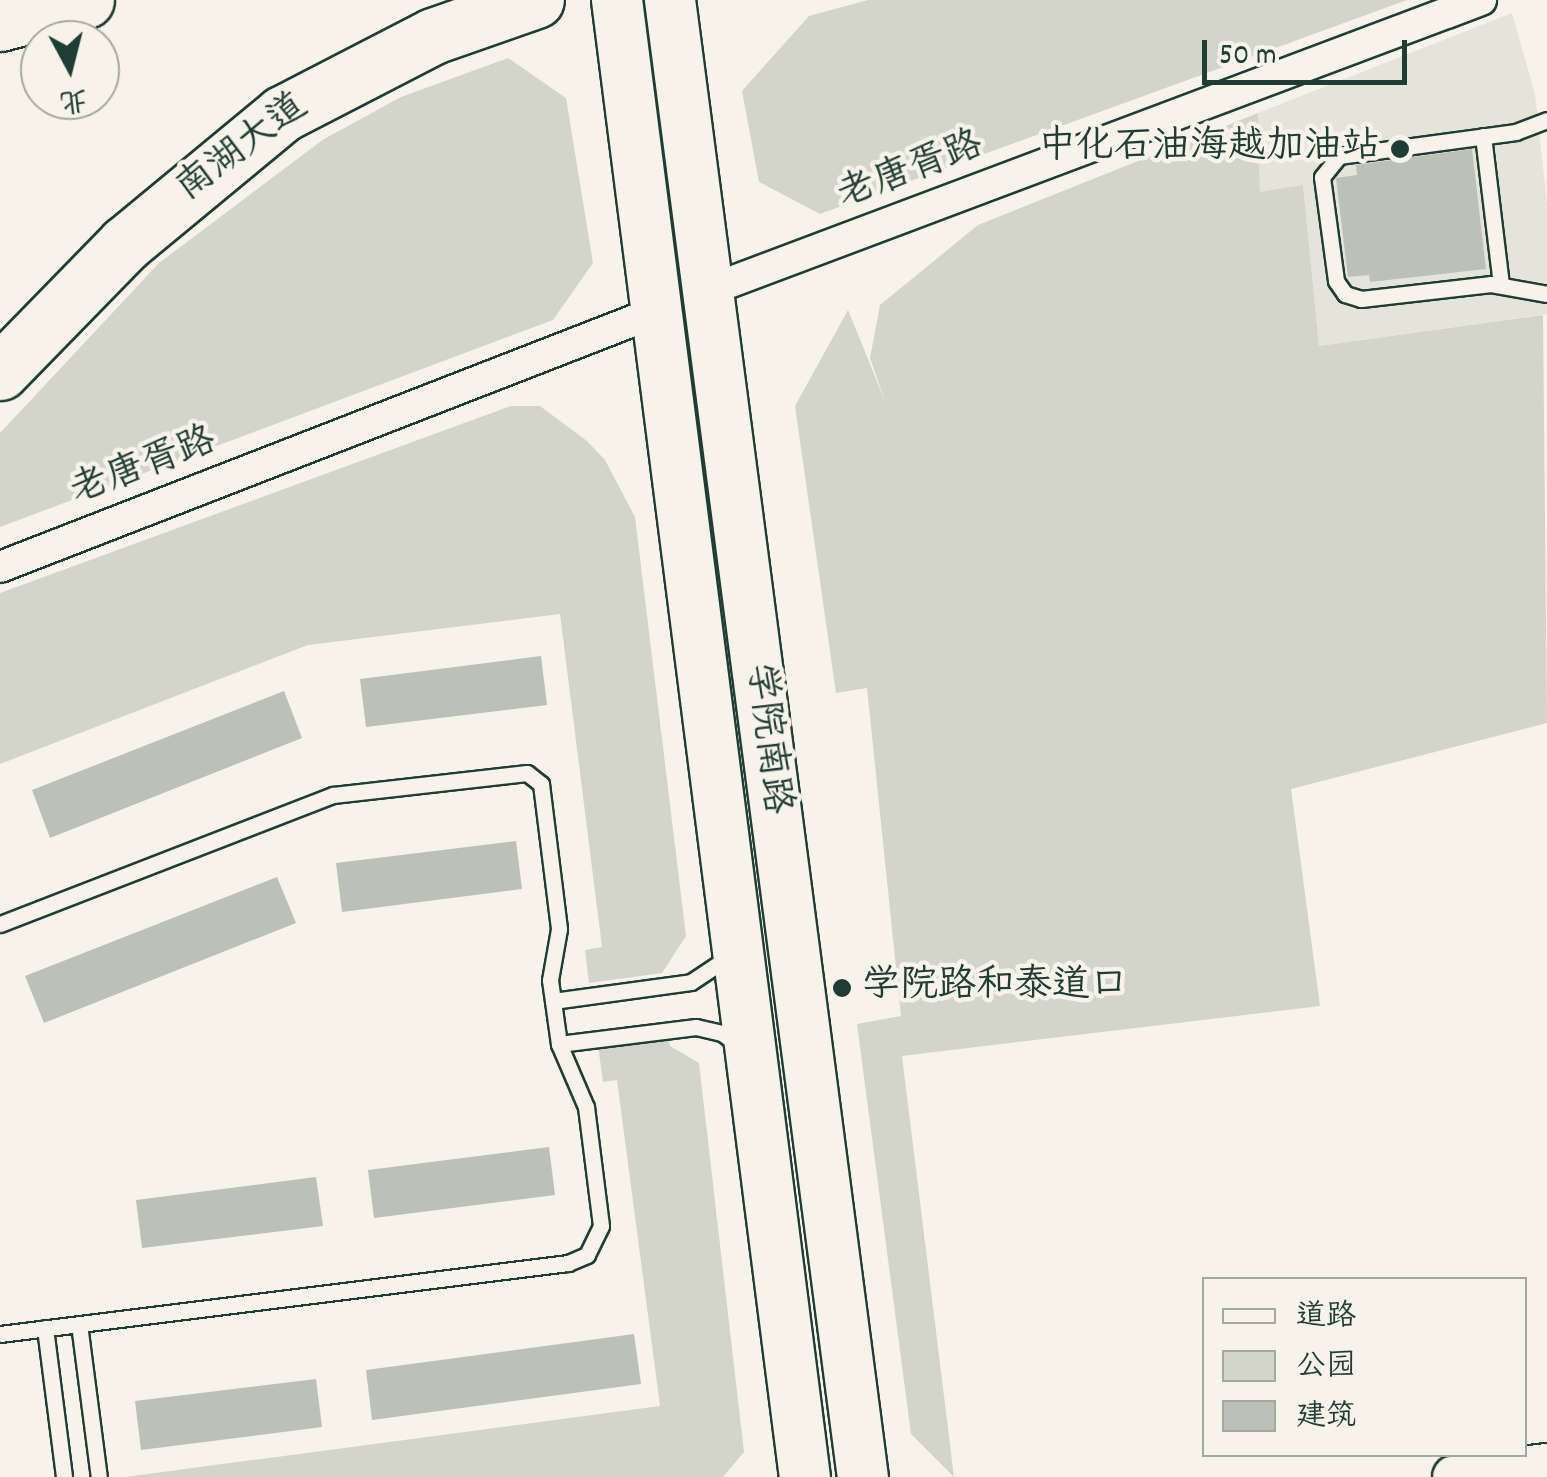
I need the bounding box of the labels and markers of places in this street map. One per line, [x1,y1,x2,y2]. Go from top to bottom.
place label: 中化石油海越加油站 [1038,126,1380,172]
marker: 中化石油海越加油站 [1389,138,1411,160]
place label: 学院路和泰道口 [862,965,1128,1011]
marker: 学院路和泰道口 [831,977,853,999]

